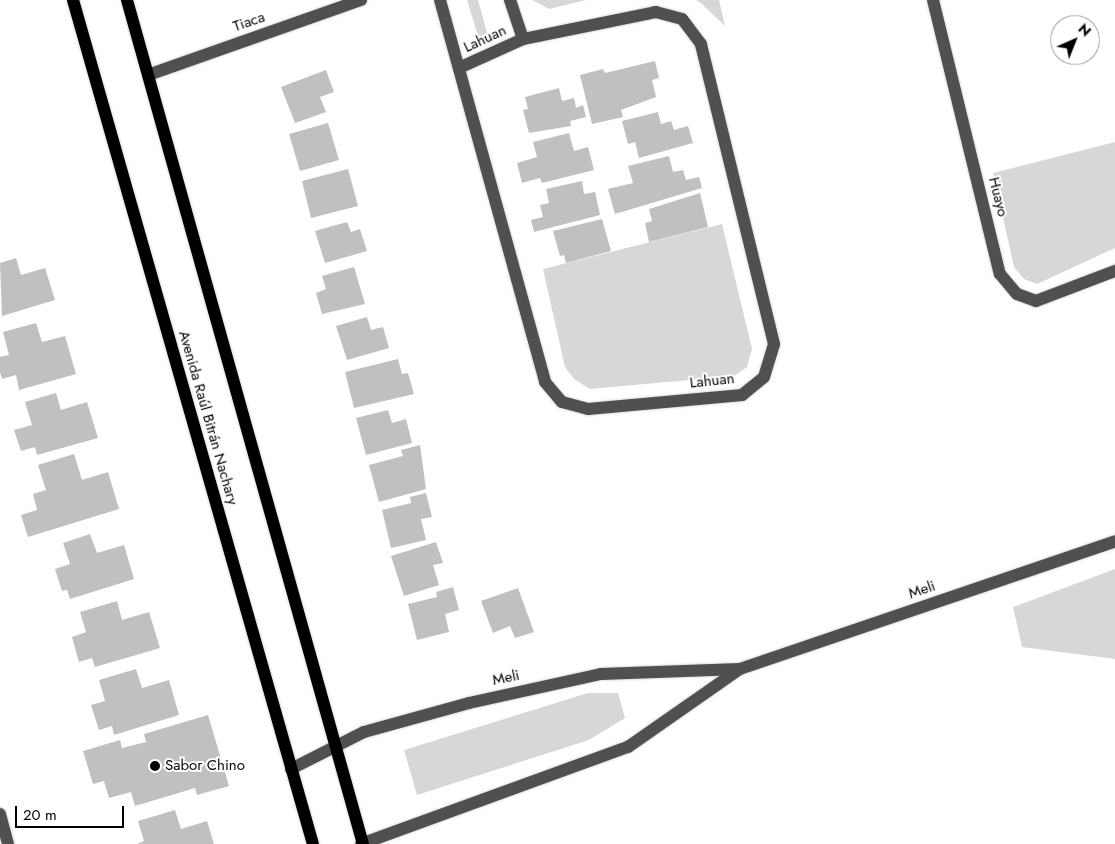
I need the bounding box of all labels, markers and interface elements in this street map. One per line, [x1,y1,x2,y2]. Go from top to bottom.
street label: Tiaca [231,8,267,36]
north arrow [1050,15,1100,65]
text: N [1074,19,1096,41]
street label: Lahuan [461,21,509,57]
street label: Huayo [984,175,1012,219]
street label: Avenida Raúl Bitrán Nachary [174,329,242,507]
street label: Lahuan [689,370,735,392]
street label: Meli [906,577,938,603]
street label: Meli [491,666,521,690]
place label: Sabor Chino [165,757,245,775]
marker: Sabor Chino [149,760,161,772]
scale bar [18,796,126,828]
text: 20 m [23,804,57,826]

